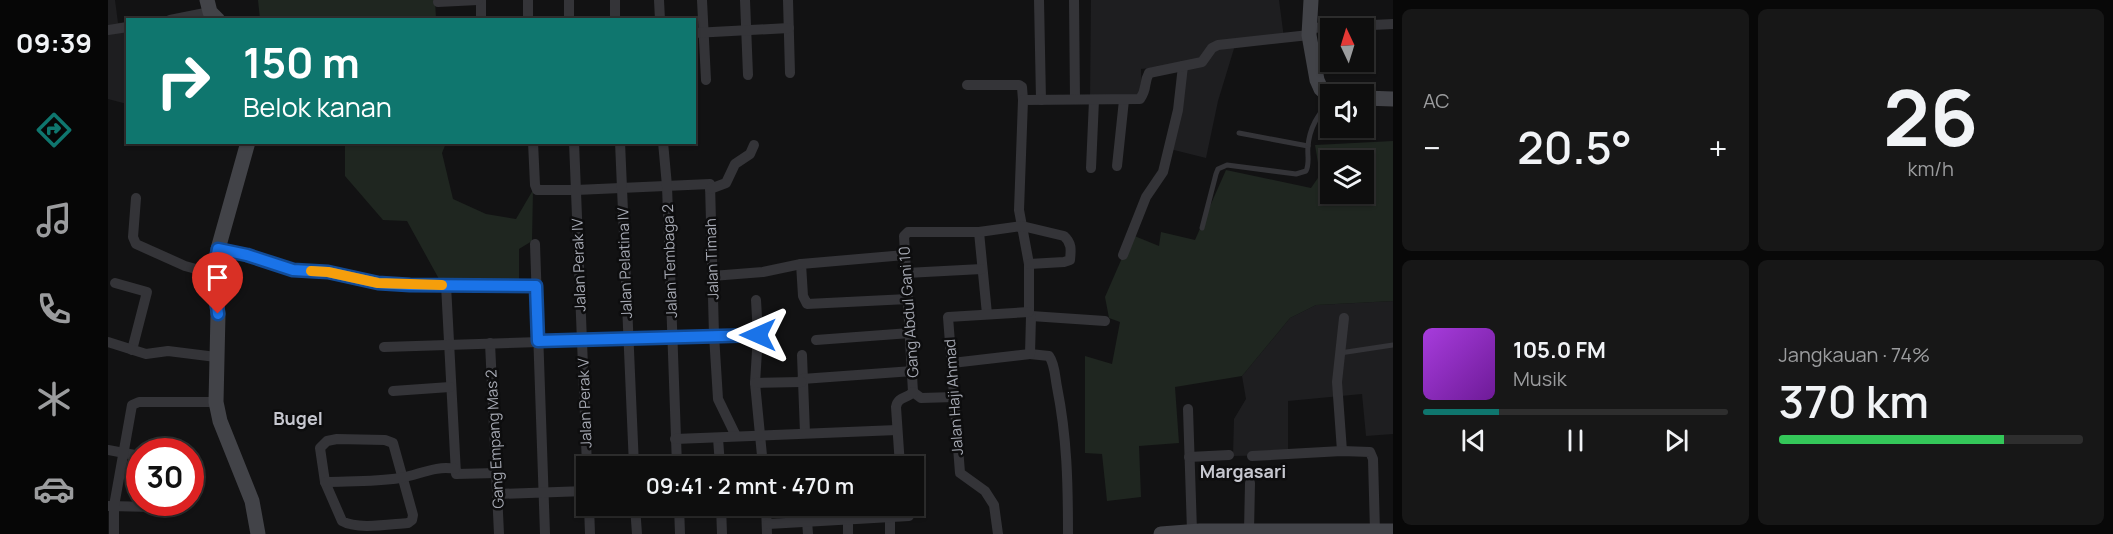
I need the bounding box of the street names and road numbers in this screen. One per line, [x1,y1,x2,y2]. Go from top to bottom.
street label: Jalan Tembaga 2 [657,204,682,318]
street label: Jalan Pelatina IV [612,207,637,319]
street label: Jalan Perak IV [566,218,591,312]
street label: Jalan Timah [700,218,723,300]
street label: Gang Abdul Gani 10 [893,246,924,378]
street label: Jalan Haji Ahmad [939,338,968,456]
street label: Jalan Perak V [572,358,597,448]
street label: Gang Empang Mas 2 [480,369,509,509]

